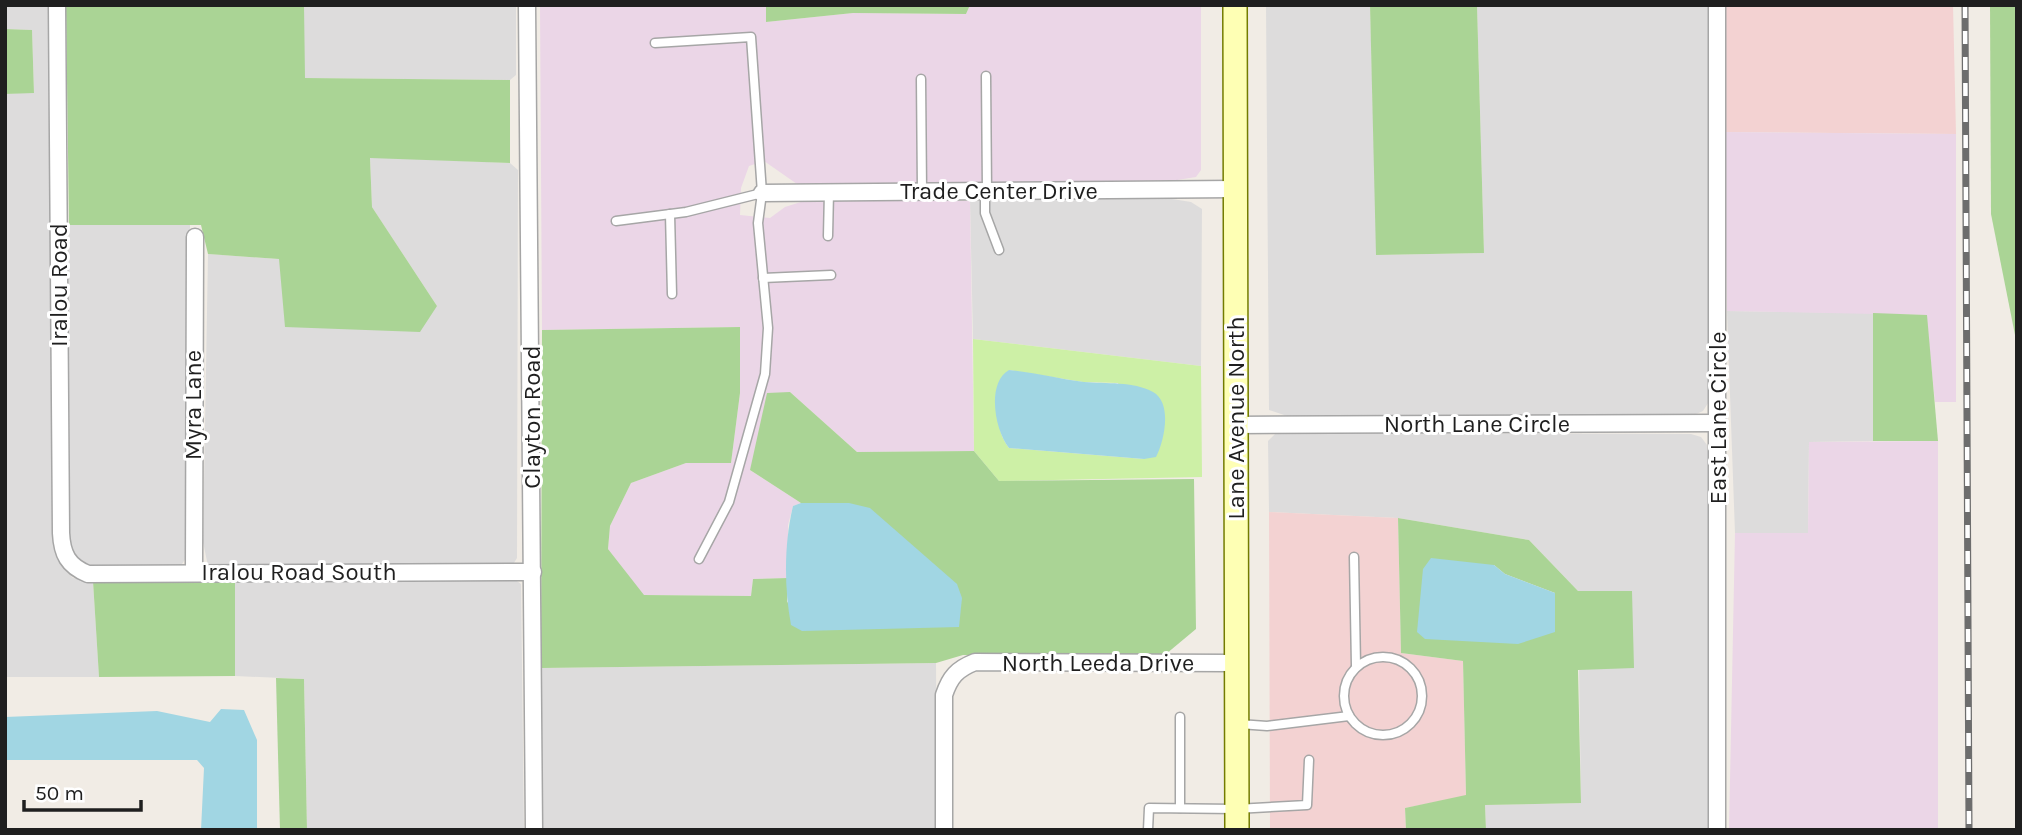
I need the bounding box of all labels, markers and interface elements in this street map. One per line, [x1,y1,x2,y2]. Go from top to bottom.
street label: Trade Center Drive [900,177,1098,205]
street label: Iralou Road [45,223,73,347]
street label: Lane Avenue North [1222,316,1250,520]
street label: East Lane Circle [1704,332,1732,504]
street label: Clayton Road [518,345,546,489]
street label: Myra Lane [179,350,207,460]
street label: North Lane Circle [1384,410,1570,438]
street label: Iralou Road South [201,558,397,586]
street label: North Leeda Drive [1002,649,1194,677]
scale bar [24,768,142,812]
text: 50 m [35,781,84,805]

